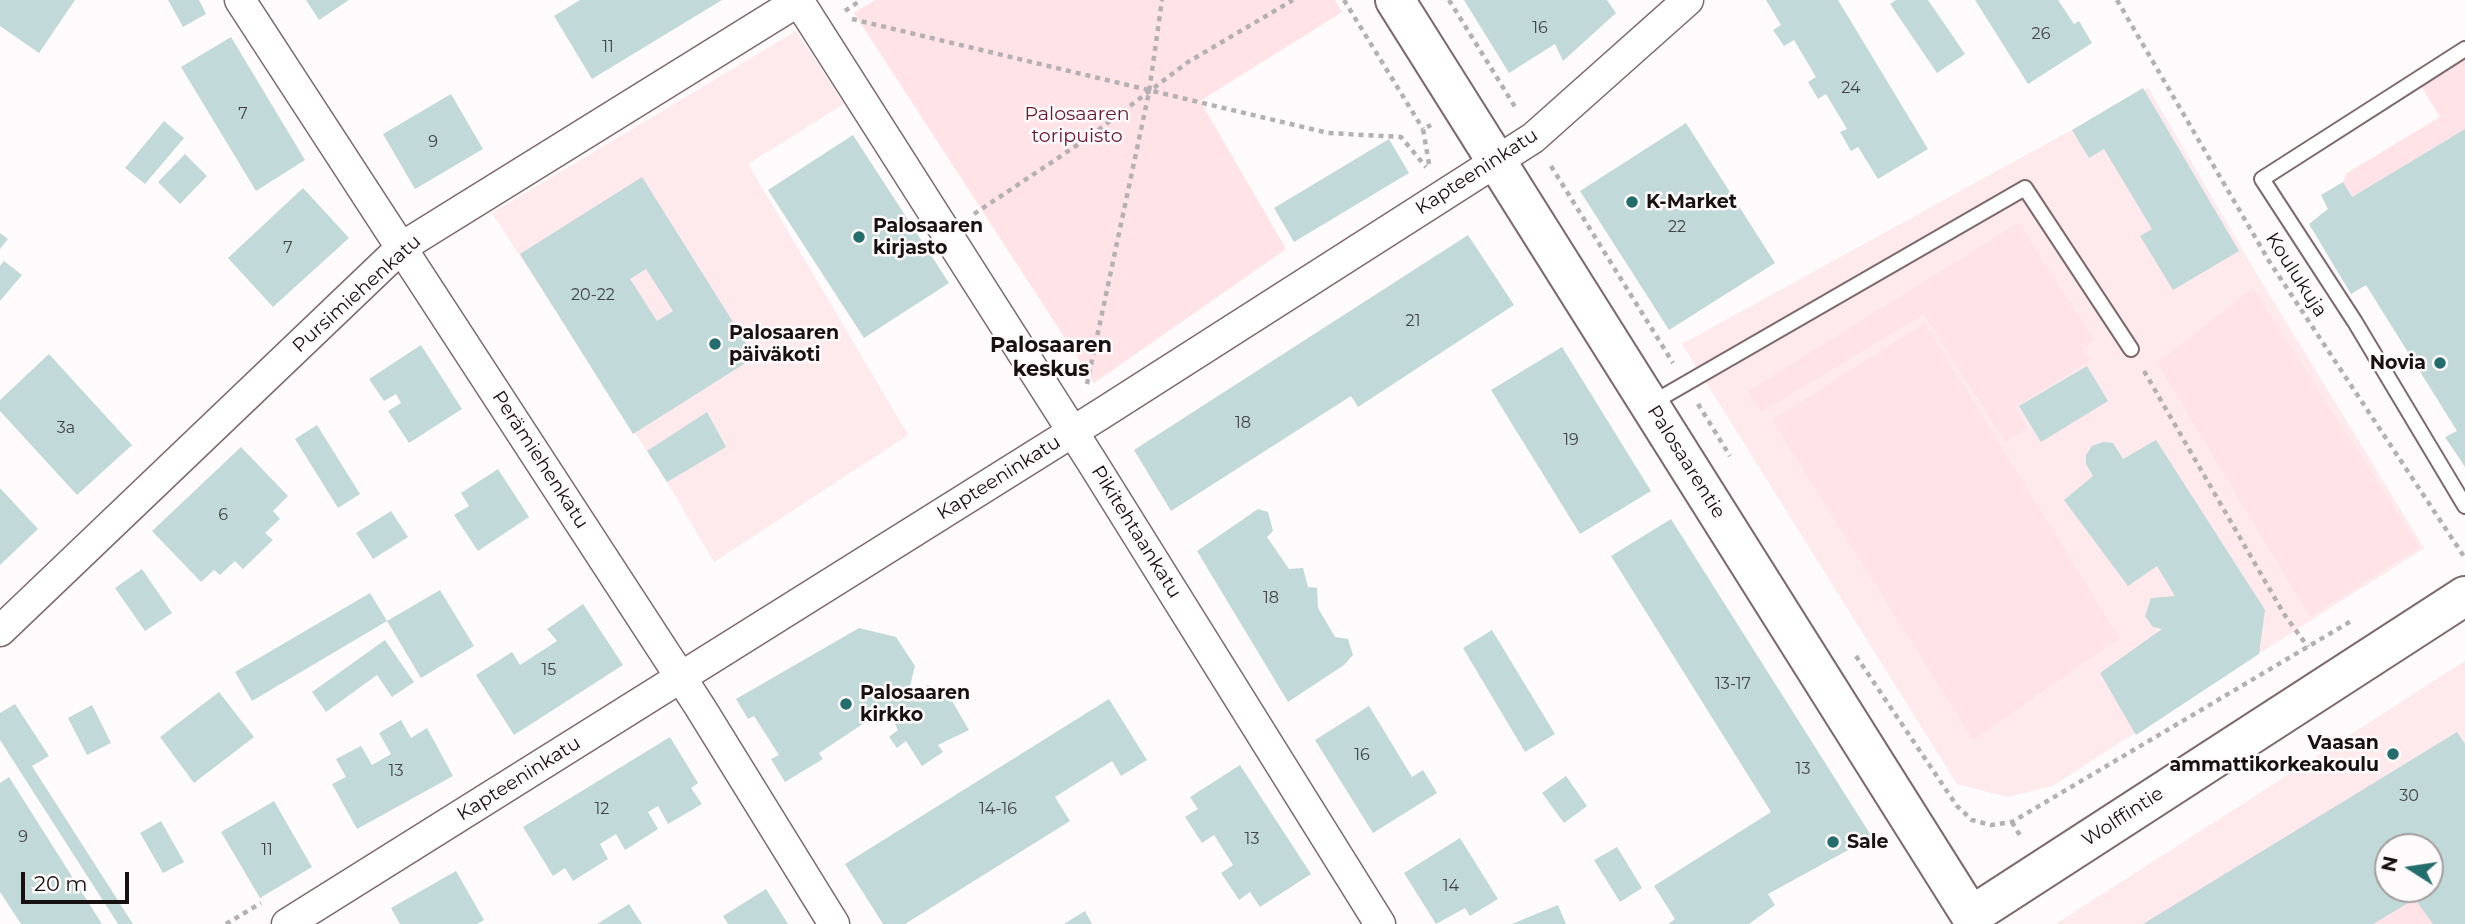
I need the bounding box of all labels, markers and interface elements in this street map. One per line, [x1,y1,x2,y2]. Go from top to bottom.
house number: 16 [1532,18,1548,38]
house number: 26 [2032,24,2050,44]
house number: 11 [602,37,614,57]
house number: 24 [1841,78,1861,98]
park label: Palosaaren toripuisto [1025,103,1129,147]
house number: 7 [238,104,248,124]
street label: Kapteeninkatu [1412,124,1542,220]
house number: 9 [428,132,438,152]
place label: K-Market [1646,191,1737,213]
marker: K-Market [1624,194,1640,210]
place label: Palosaaren kirjasto [873,215,983,259]
house number: 22 [1668,217,1686,237]
marker: Palosaaren kirjasto [851,229,867,245]
street label: Koulukuja [2260,229,2332,321]
street label: Pursimiehenkatu [288,230,426,358]
house number: 7 [283,238,293,258]
house number: 20-22 [571,285,615,305]
house number: 21 [1406,311,1420,331]
place label: Palosaaren päiväkoti [729,322,839,366]
district label: Palosaaren keskus [990,333,1112,383]
marker: Palosaaren päiväkoti [707,336,723,352]
place label: Novia [2370,352,2426,374]
marker: Novia [2432,355,2448,371]
street label: Perämiehenkatu [487,387,593,533]
street label: Palosaarentie [1642,401,1730,523]
house number: 18 [1235,413,1251,433]
house number: 3a [57,418,75,438]
house number: 19 [1563,430,1579,450]
street label: Kapteeninkatu [933,431,1065,525]
street label: Pikitehtaankatu [1086,461,1186,603]
house number: 6 [218,505,228,525]
house number: 18 [1263,588,1279,608]
house number: 15 [542,660,556,680]
house number: 13-17 [1715,674,1751,694]
place label: Palosaaren kirkko [860,682,970,726]
marker: Palosaaren kirkko [838,696,854,712]
street label: Kapteeninkatu [453,732,585,826]
place label: Vaasan ammattikorkeakoulu [2169,732,2379,776]
house number: 16 [1354,745,1370,765]
marker: Vaasan ammattikorkeakoulu [2385,746,2401,762]
house number: 13 [1796,759,1810,779]
house number: 13 [389,761,403,781]
street label: Wolffintie [2078,782,2168,852]
house number: 30 [2399,786,2419,806]
house number: 12 [595,799,609,819]
house number: 14-16 [979,799,1017,819]
house number: 9 [18,827,28,847]
house number: 13 [1245,829,1259,849]
place label: Sale [1847,831,1889,853]
north arrow [2374,833,2444,903]
marker: Sale [1825,834,1841,850]
house number: 11 [261,840,273,860]
text: N [2377,854,2403,874]
scale bar [24,858,133,902]
text: 20 m [34,871,88,896]
house number: 14 [1443,876,1459,896]

